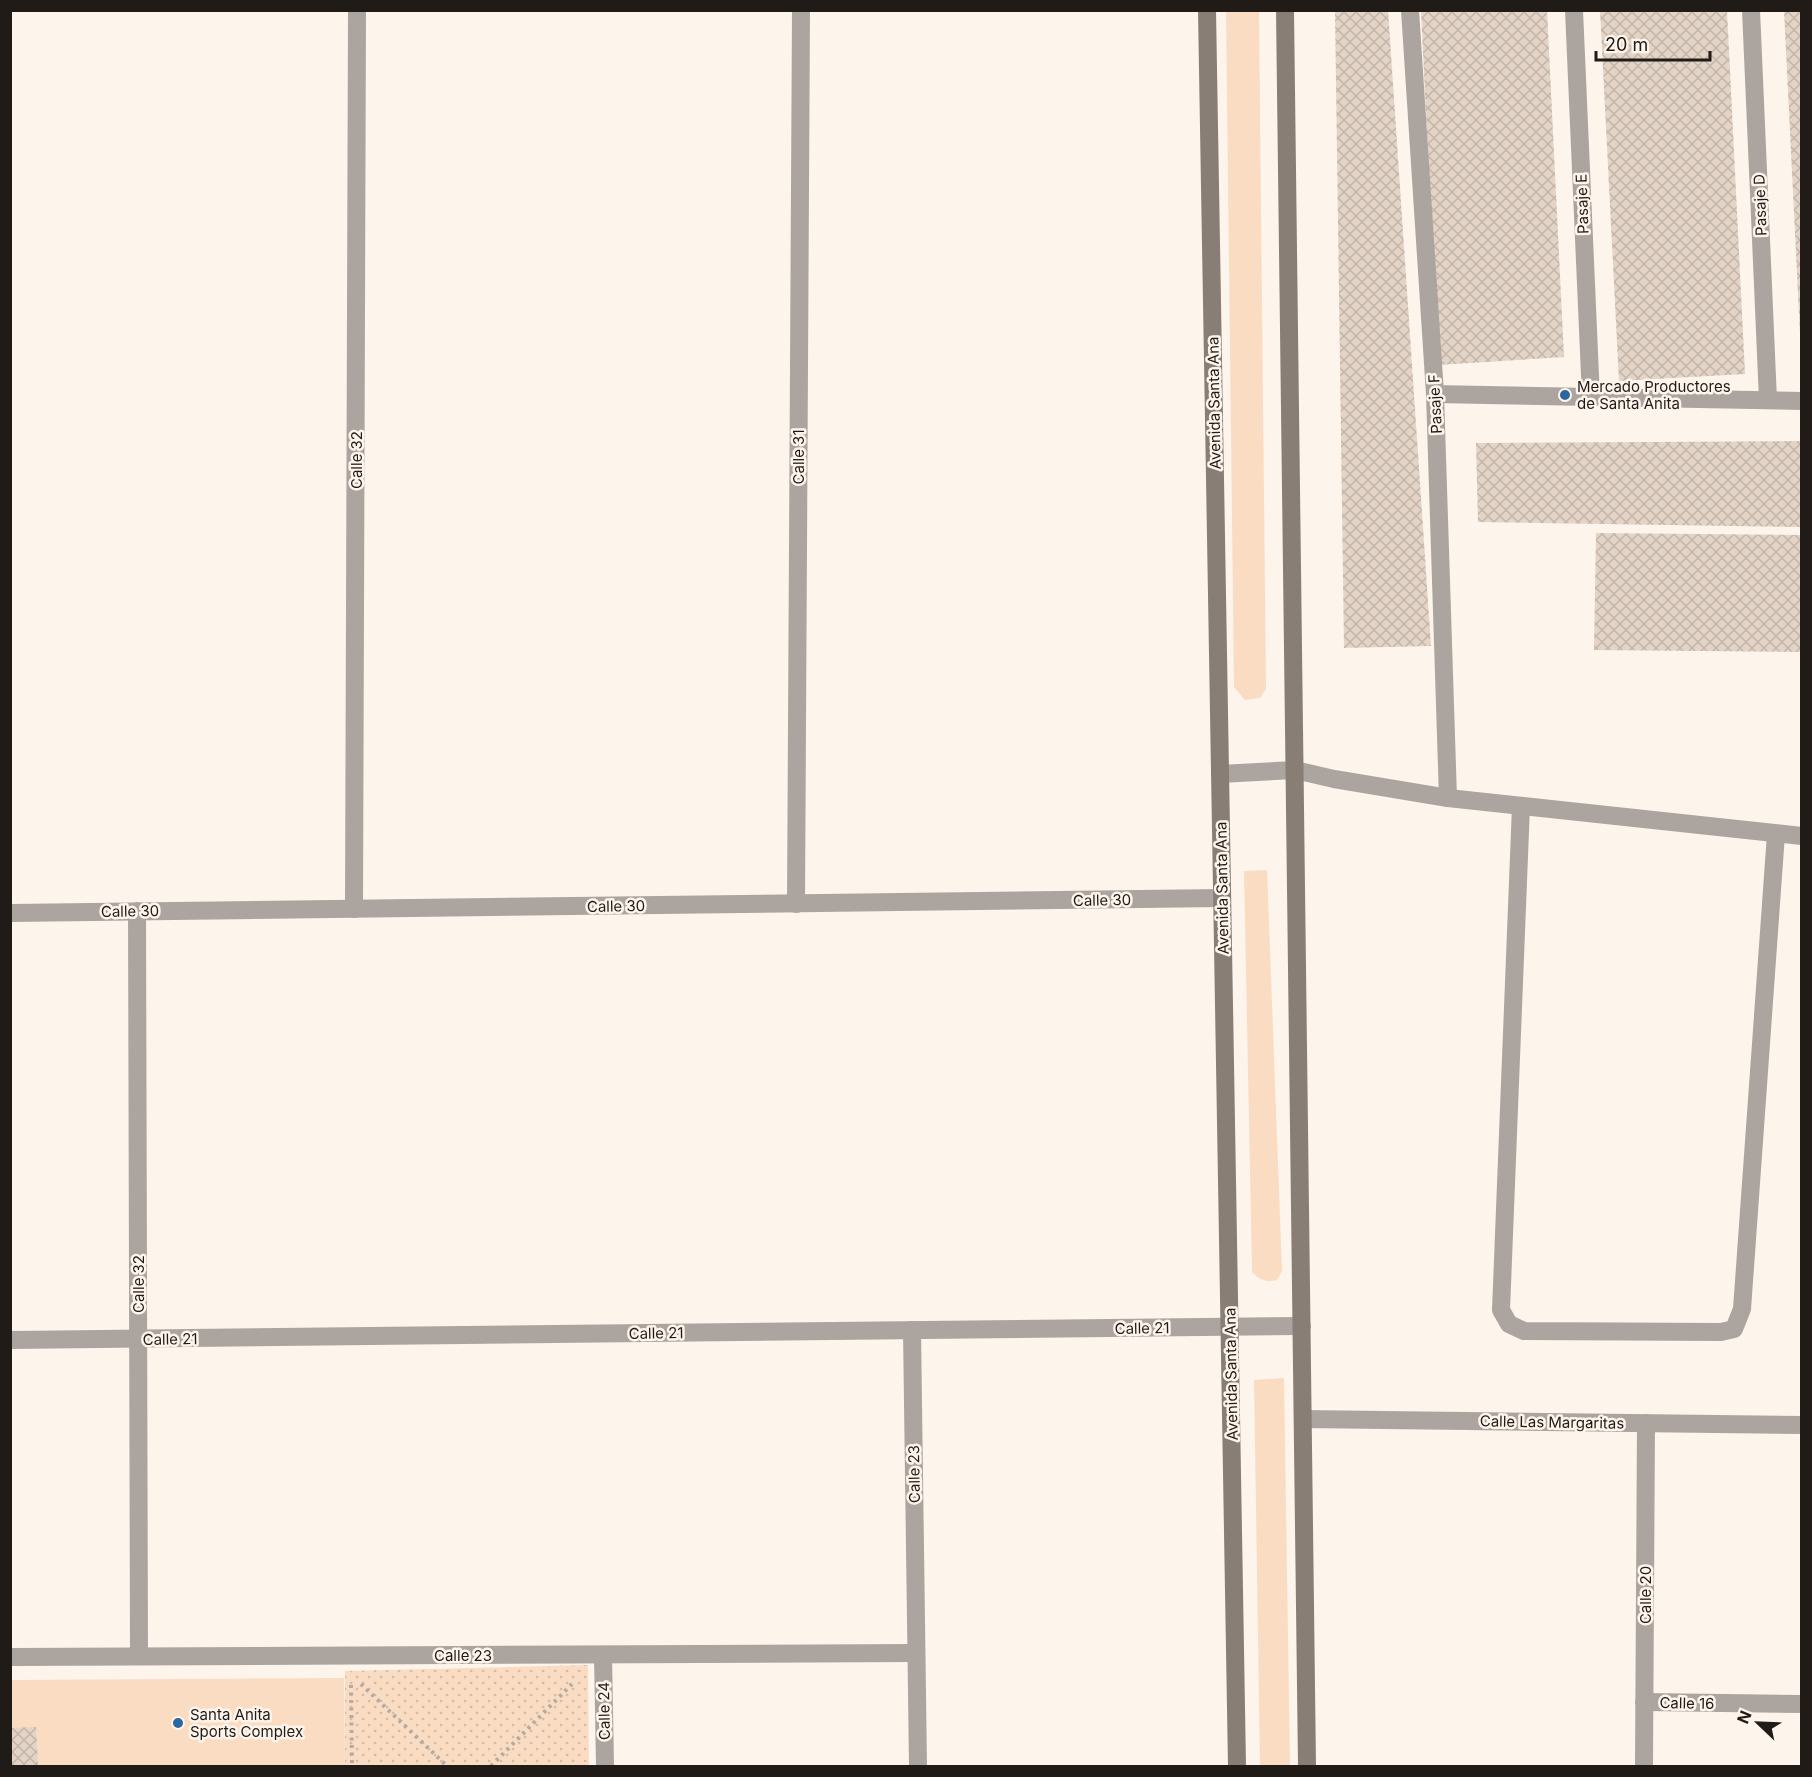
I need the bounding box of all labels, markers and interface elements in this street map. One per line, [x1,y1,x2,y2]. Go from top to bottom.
scale bar [1596,24,1710,62]
text: 20 m [1605,34,1648,55]
street label: Pasaje E [1571,174,1593,234]
street label: Pasaje D [1749,174,1771,236]
street label: Avenida Santa Ana [1203,336,1225,470]
street label: Pasaje F [1424,374,1446,434]
place label: Mercado Productores de Santa Anita [1577,377,1731,413]
marker: Mercado Productores de Santa Anita [1558,388,1572,402]
street label: Calle 31 [789,430,808,484]
street label: Calle 32 [347,431,366,489]
street label: Avenida Santa Ana [1211,821,1233,955]
street label: Calle 30 [1073,890,1131,910]
street label: Calle 30 [587,896,645,916]
street label: Calle 30 [101,901,159,921]
street label: Calle 32 [129,1255,148,1313]
street label: Avenida Santa Ana [1220,1307,1242,1441]
street label: Calle 21 [1114,1318,1170,1338]
street label: Calle 21 [628,1323,684,1343]
street label: Calle 21 [142,1329,198,1349]
street label: Calle Las Margaritas [1480,1411,1624,1433]
street label: Calle 23 [904,1445,924,1503]
street label: Calle 20 [1636,1566,1655,1624]
street label: Calle 23 [434,1646,492,1665]
street label: Calle 24 [594,1682,614,1740]
street label: Calle 16 [1659,1693,1715,1713]
north arrow [1728,1693,1788,1753]
place label: Santa Anita Sports Complex [190,1705,303,1741]
text: N [1733,1708,1756,1727]
marker: Santa Anita Sports Complex [171,1716,185,1730]

